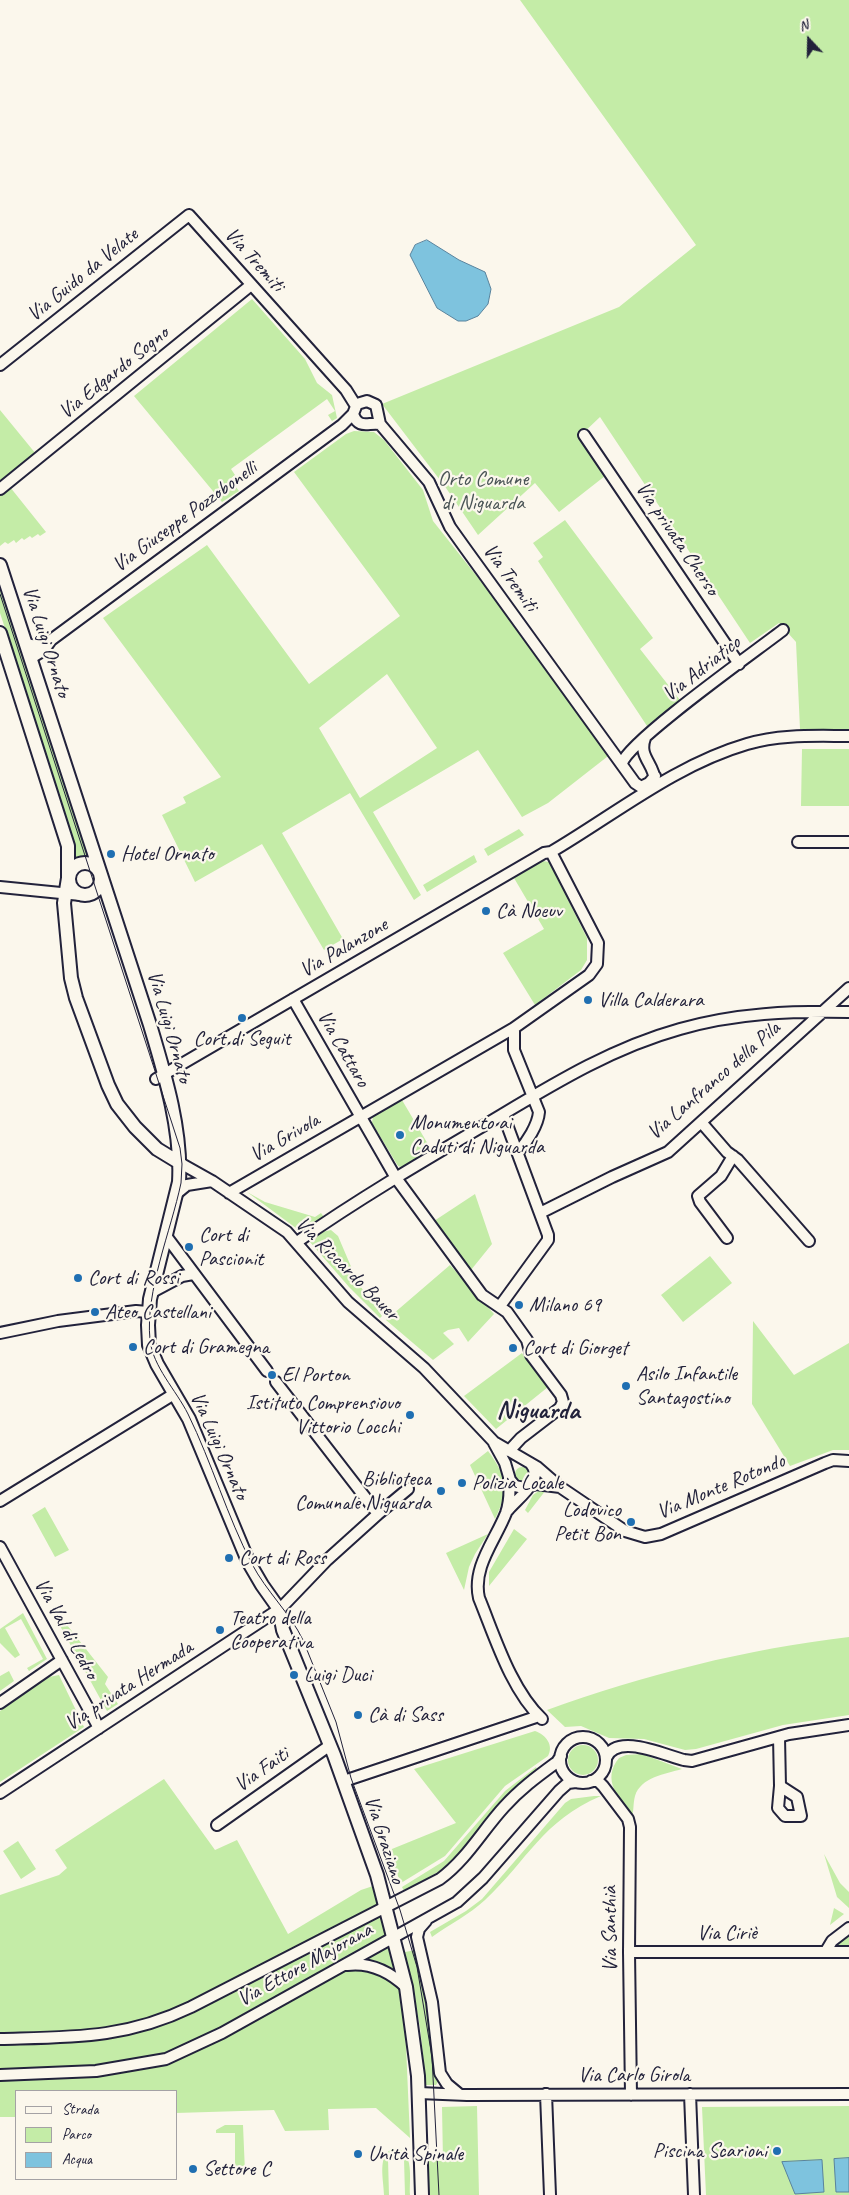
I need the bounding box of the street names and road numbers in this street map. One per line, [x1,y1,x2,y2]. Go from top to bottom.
street label: Via Guido da Velate [22,223,144,327]
street label: Via Tremiti [219,223,289,297]
street label: Via Edgardo Sogno [54,321,174,425]
street label: Via Giuseppe Pozzobonelli [108,456,262,578]
street label: Via privata Cherso [630,477,724,601]
street label: Via Tremiti [477,539,543,617]
street label: Via Luigi Ornato [16,583,76,701]
street label: Via Adriatico [658,631,746,707]
street label: Via Palanzone [295,913,393,983]
street label: Via Luigi Ornato [141,968,197,1086]
street label: Via Cattaro [311,1006,375,1092]
street label: Via Lanfranco della Pila [642,1016,786,1146]
street label: Via Grivola [246,1108,324,1168]
street label: Via Riccardo Bauer [290,1212,404,1326]
street label: Via Luigi Ornato [184,1388,254,1504]
street label: Via Monte Rotondo [653,1449,789,1525]
street label: Via Val di Ledro [28,1574,104,1684]
street label: Via privata Hermada [60,1635,198,1737]
street label: Via Faiti [230,1742,294,1798]
street label: Via Graziano [358,1793,410,1887]
street label: Via Santhià [597,1886,623,1972]
street label: Via Ettore Majorana [233,1918,377,2012]
street label: Via Ciriè [697,1920,757,1946]
street label: Via Carlo Girola [578,2062,690,2088]

